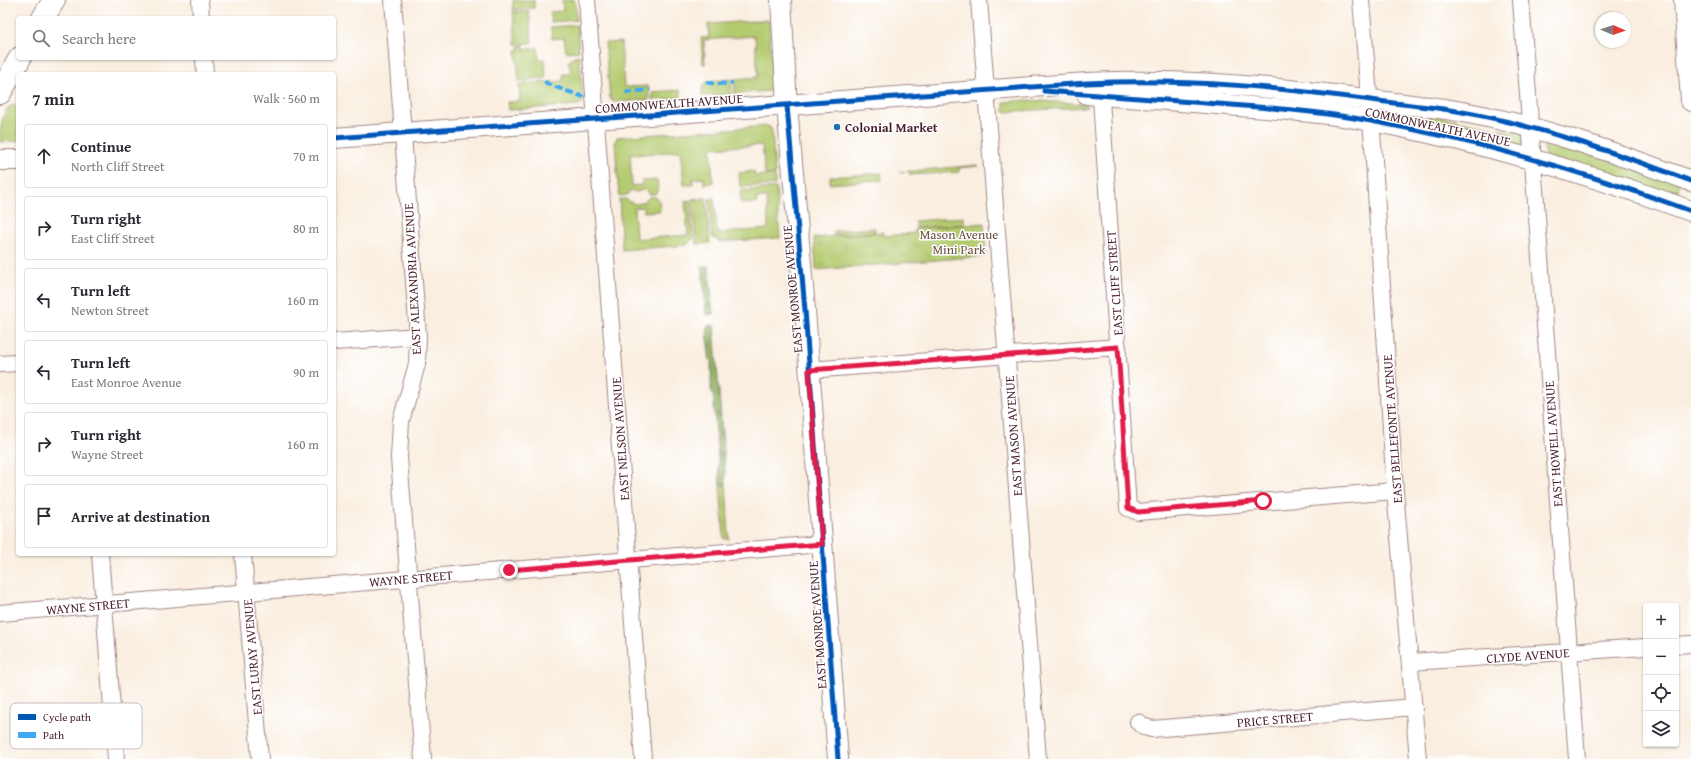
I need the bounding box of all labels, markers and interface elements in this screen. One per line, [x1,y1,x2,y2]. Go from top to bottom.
north arrow [1595,12,1631,48]
search box [16,16,336,60]
icon: search [30,27,52,49]
text: Search here [62,28,136,49]
text: 7 min [32,86,74,111]
text: Walk · 560 m [253,89,320,108]
street label: COMMONWEALTH AVENUE [595,89,744,118]
street label: COMMONWEALTH AVENUE [1363,102,1513,151]
place label: Colonial Market [845,118,938,137]
marker: Colonial Market [832,122,842,132]
text: Continue [71,136,132,157]
icon: ahead [33,145,55,167]
text: 70 m [293,147,319,166]
text: North Cliff Street [71,157,165,176]
street label: EAST ALEXANDRIA AVENUE [399,202,426,355]
text: Turn right [71,208,142,229]
icon: right [33,217,55,239]
text: 80 m [293,219,319,238]
street label: EAST MONROE AVENUE [777,224,808,354]
park label: Mason Avenue Mini Park [920,225,998,259]
text: East Cliff Street [71,229,155,248]
street label: EAST CLIFF STREET [1101,229,1128,336]
text: Turn left [71,280,130,301]
icon: left [33,289,55,311]
text: 160 m [287,291,319,310]
text: Newton Street [71,301,149,320]
text: Turn left [71,352,130,373]
street label: EAST BELLEFONTE AVENUE [1378,353,1407,504]
icon: left [33,361,55,383]
text: 90 m [293,363,319,382]
text: East Monroe Avenue [71,373,182,392]
street label: EAST MASON AVENUE [1000,375,1027,497]
street label: EAST NELSON AVENUE [607,376,634,501]
street label: EAST HOWELL AVENUE [1540,380,1567,508]
text: Turn right [71,424,142,445]
icon: right [33,433,55,455]
text: 160 m [287,435,319,454]
text: Wayne Street [71,445,143,464]
route start [1254,492,1272,510]
icon: arrive [33,505,55,527]
text: Arrive at destination [71,506,210,527]
street label: EAST MONROE AVENUE [804,560,831,690]
route end [500,561,518,579]
street label: WAYNE STREET [368,565,454,592]
street label: WAYNE STREET [45,593,131,620]
street label: EAST LURAY AVENUE [238,598,267,716]
map controls [1643,603,1679,747]
button: + [1643,603,1679,639]
button: − [1643,639,1679,675]
street label: CLYDE AVENUE [1486,643,1571,668]
button: locate [1643,675,1679,711]
legend [10,703,142,749]
street label: PRICE STREET [1236,707,1315,732]
text: Cycle path [43,709,92,725]
button: layers [1643,711,1679,747]
text: Path [43,727,65,743]

